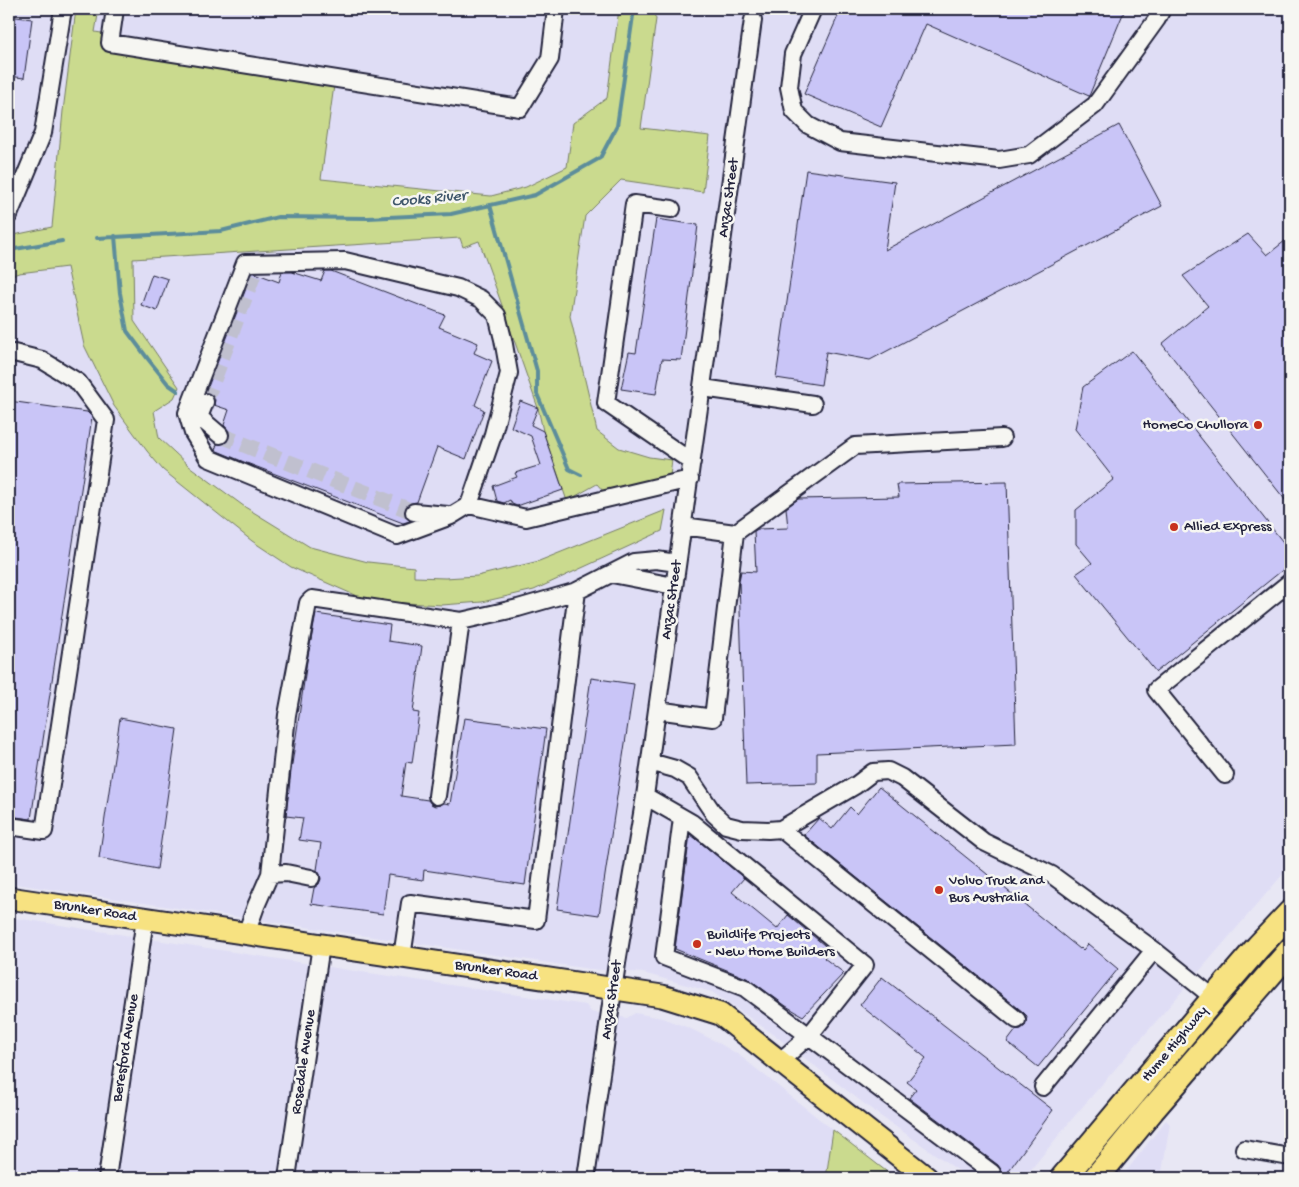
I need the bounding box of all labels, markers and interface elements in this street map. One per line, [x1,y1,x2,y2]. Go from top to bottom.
street label: Anzac Street [715,156,744,239]
water label: Cooks River [391,187,470,213]
place label: HomeCo Chullora [1143,416,1249,434]
marker: HomeCo Chullora [1252,419,1264,431]
place label: Allied Express [1184,518,1272,536]
marker: Allied Express [1168,521,1180,533]
street label: Anzac Street [658,558,687,641]
place label: Volvo Truck and Bus Australia [948,872,1045,907]
marker: Volvo Truck and Bus Australia [933,884,945,896]
street label: Brunker Road [52,895,139,927]
place label: Buildlife Projects - New Home Builders [706,926,835,961]
marker: Buildlife Projects - New Home Builders [691,938,703,950]
street label: Brunker Road [453,956,540,986]
street label: Anzac Street [598,958,627,1041]
street label: Beresford Avenue [108,992,143,1104]
street label: Hume Highway [1138,1002,1212,1086]
street label: Rosedale Avenue [288,1008,320,1116]

